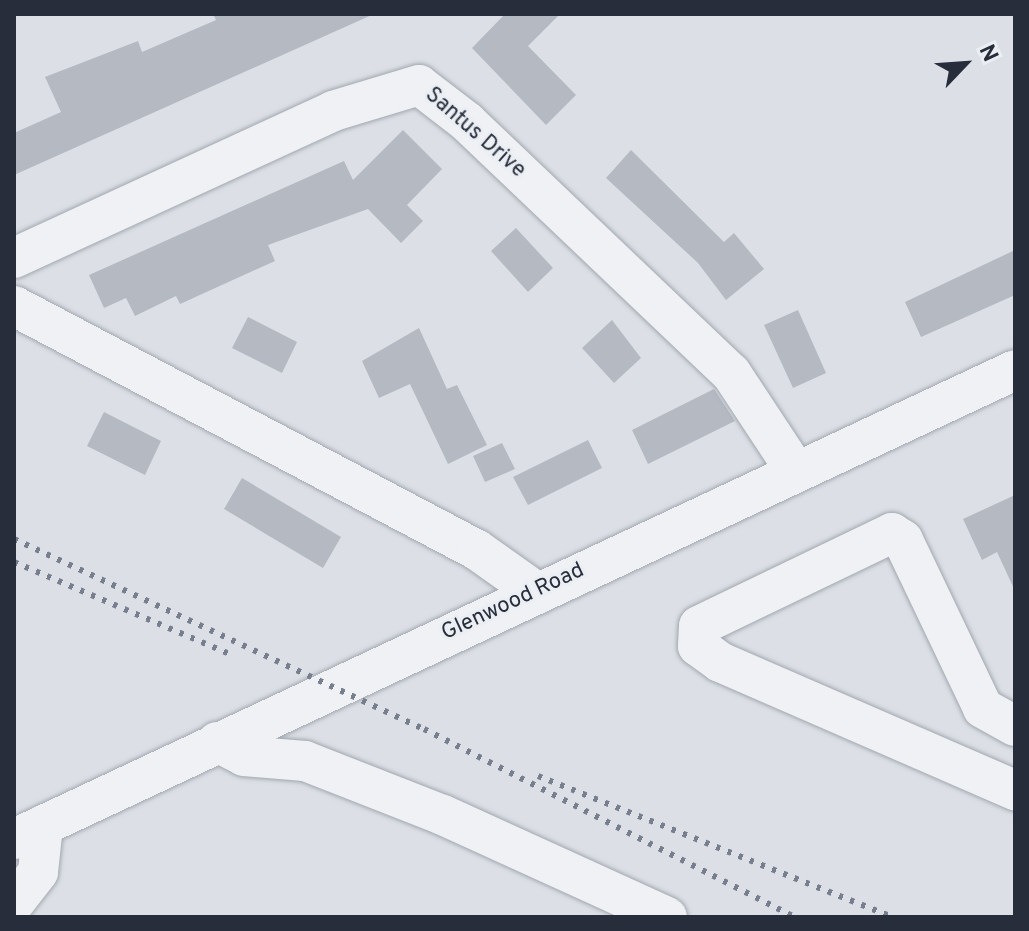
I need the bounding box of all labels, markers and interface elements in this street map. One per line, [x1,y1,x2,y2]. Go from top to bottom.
north arrow [925,24,1005,104]
text: N [972,41,1003,67]
street label: Santus Drive [419,82,531,184]
street label: Glenwood Road [437,557,589,647]

